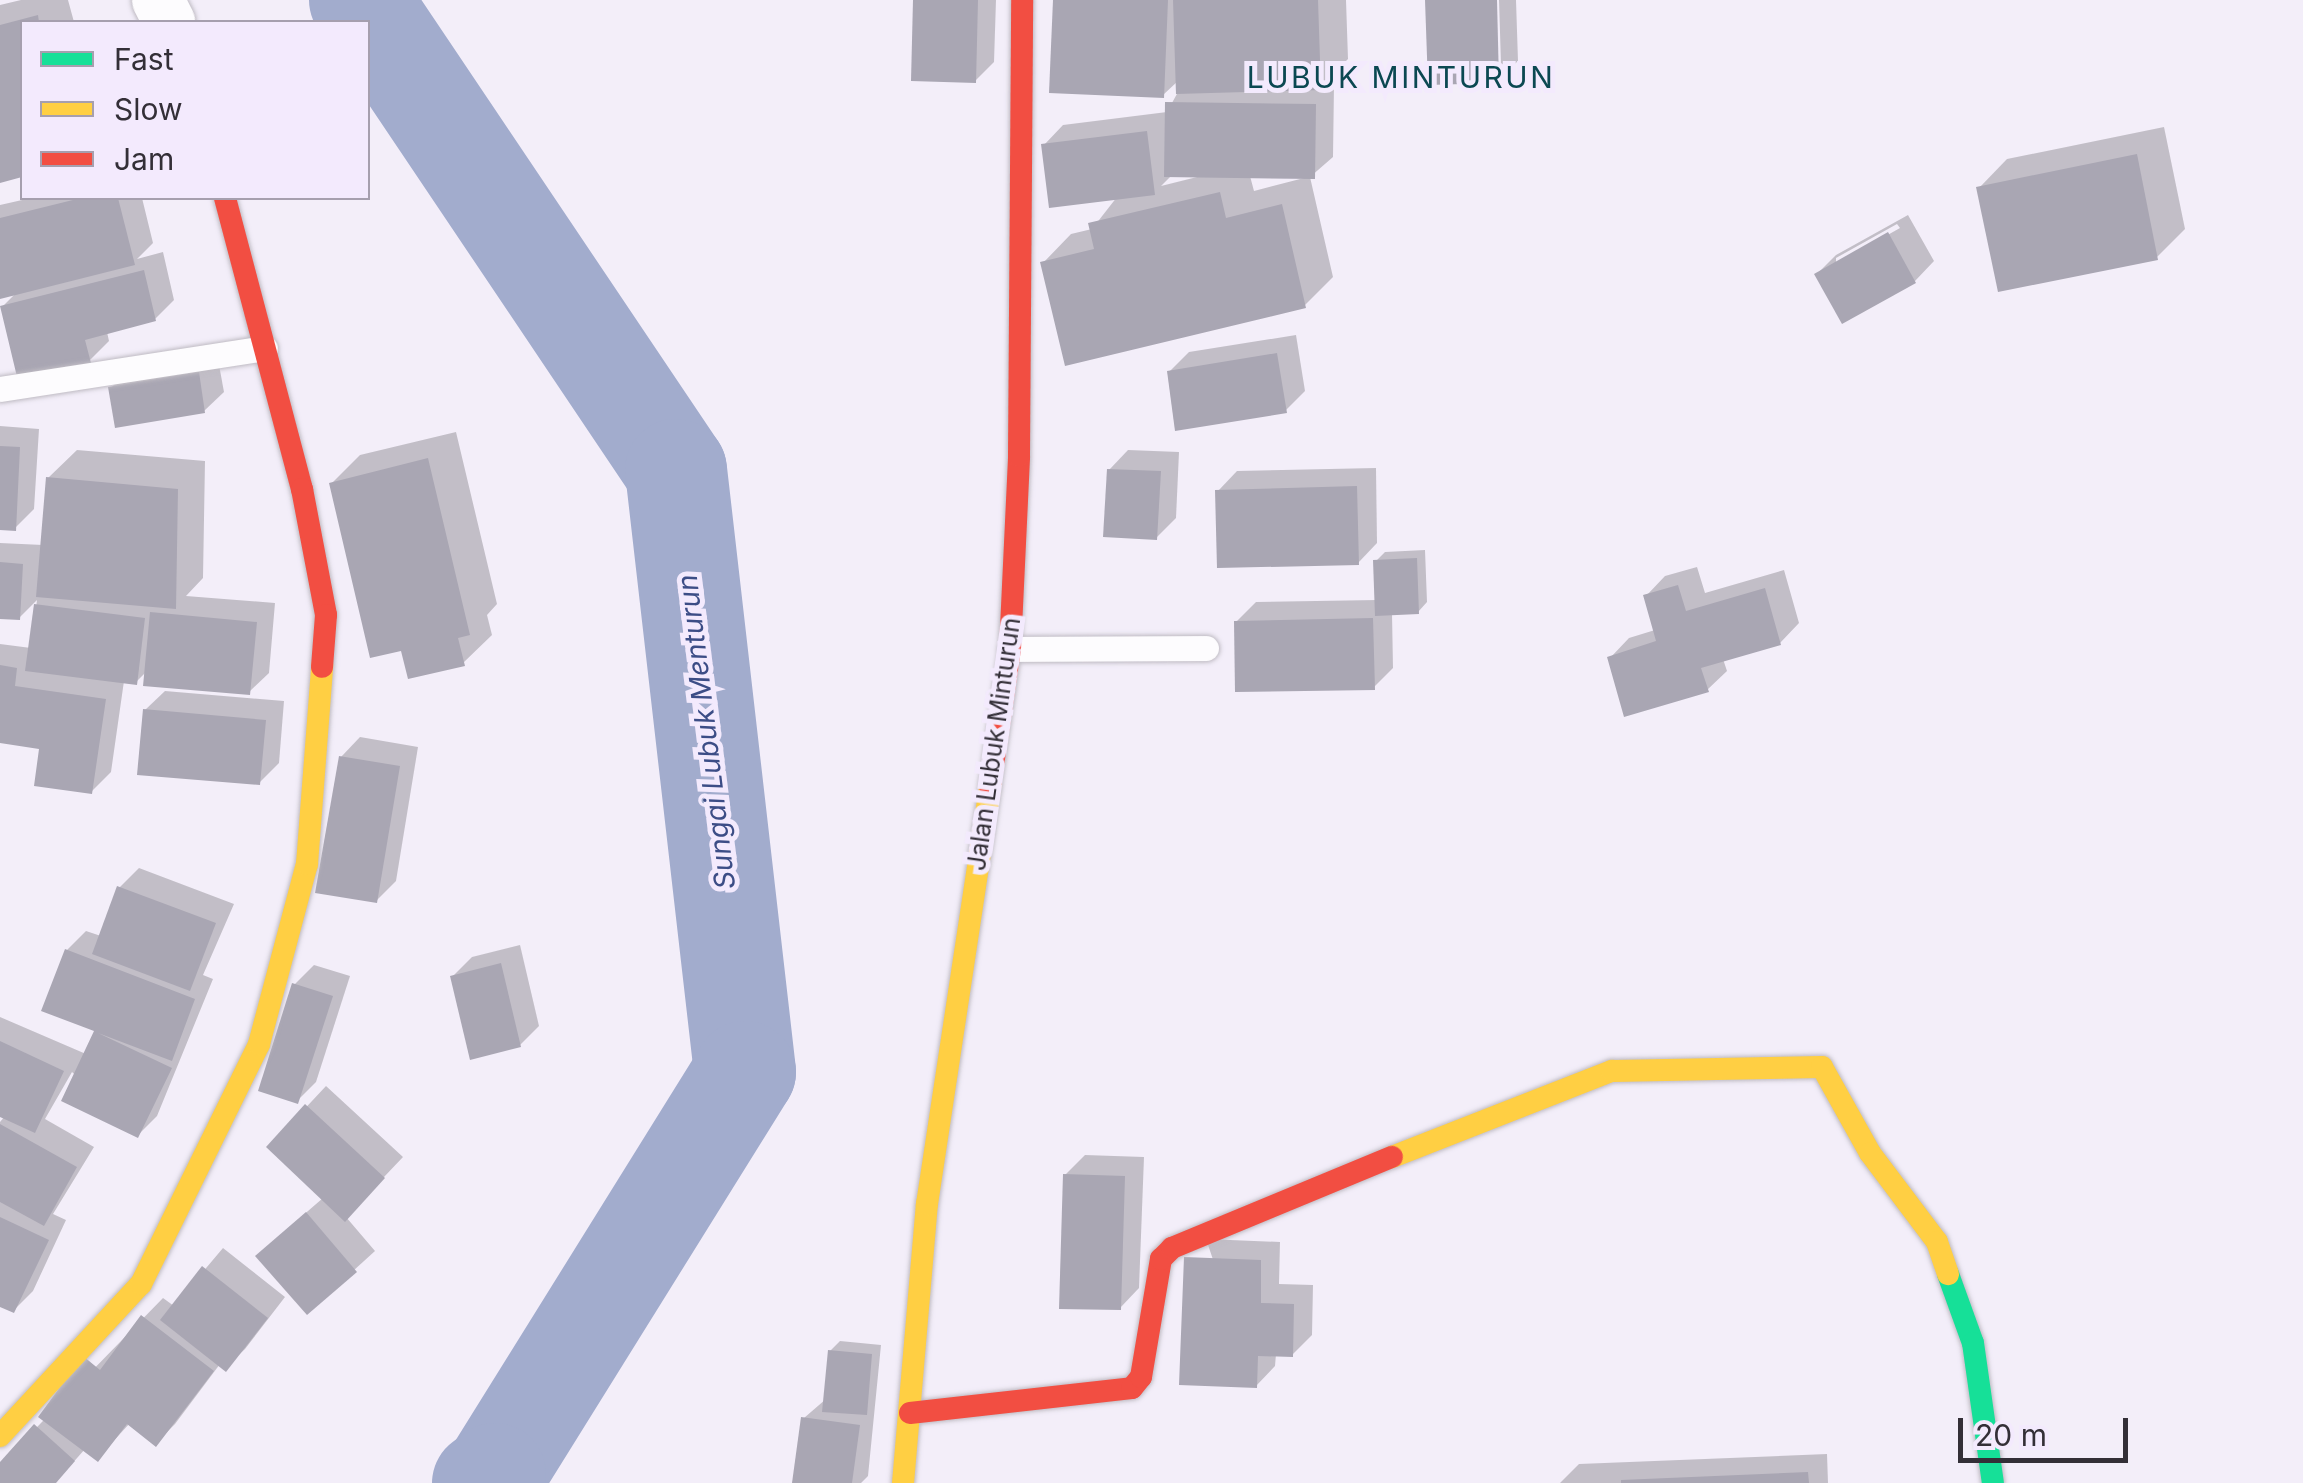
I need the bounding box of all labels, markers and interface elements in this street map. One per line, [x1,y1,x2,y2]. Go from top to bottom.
legend [20,20,370,200]
text: Fast [114,41,173,77]
district label: LUBUK MINTURUN [1247,59,1555,95]
text: Slow [114,91,183,127]
text: Jam [114,141,174,177]
water label: Sungai Lubuk Menturun [670,573,742,891]
street label: Jalan Lubuk Minturun [961,616,1027,872]
scale bar [1963,1398,2133,1460]
text: 20 m [1975,1417,2047,1453]

